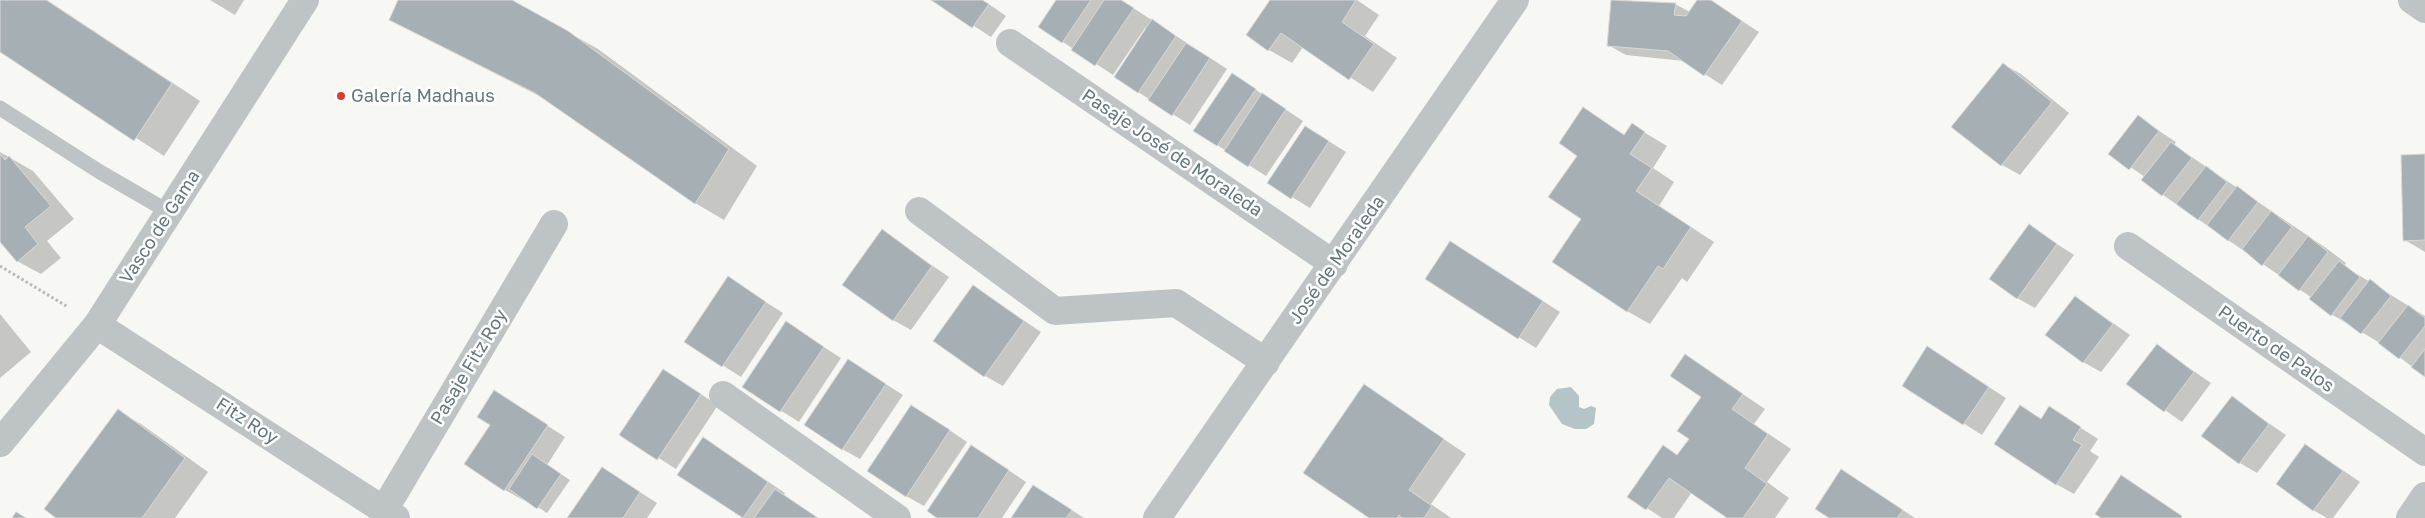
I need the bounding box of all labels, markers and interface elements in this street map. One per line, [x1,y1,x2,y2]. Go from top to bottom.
street label: Pasaje José de Moraleda [1078,84,1266,222]
place label: Galería Madhaus [351,85,495,107]
marker: Galería Madhaus [335,90,347,102]
street label: Vasco de Gama [115,166,205,288]
street label: José de Moraleda [1285,192,1389,328]
street label: Puerto de Palos [2214,301,2338,397]
street label: Pasaje Fitz Roy [426,305,512,429]
street label: Fitz Roy [212,393,282,449]

